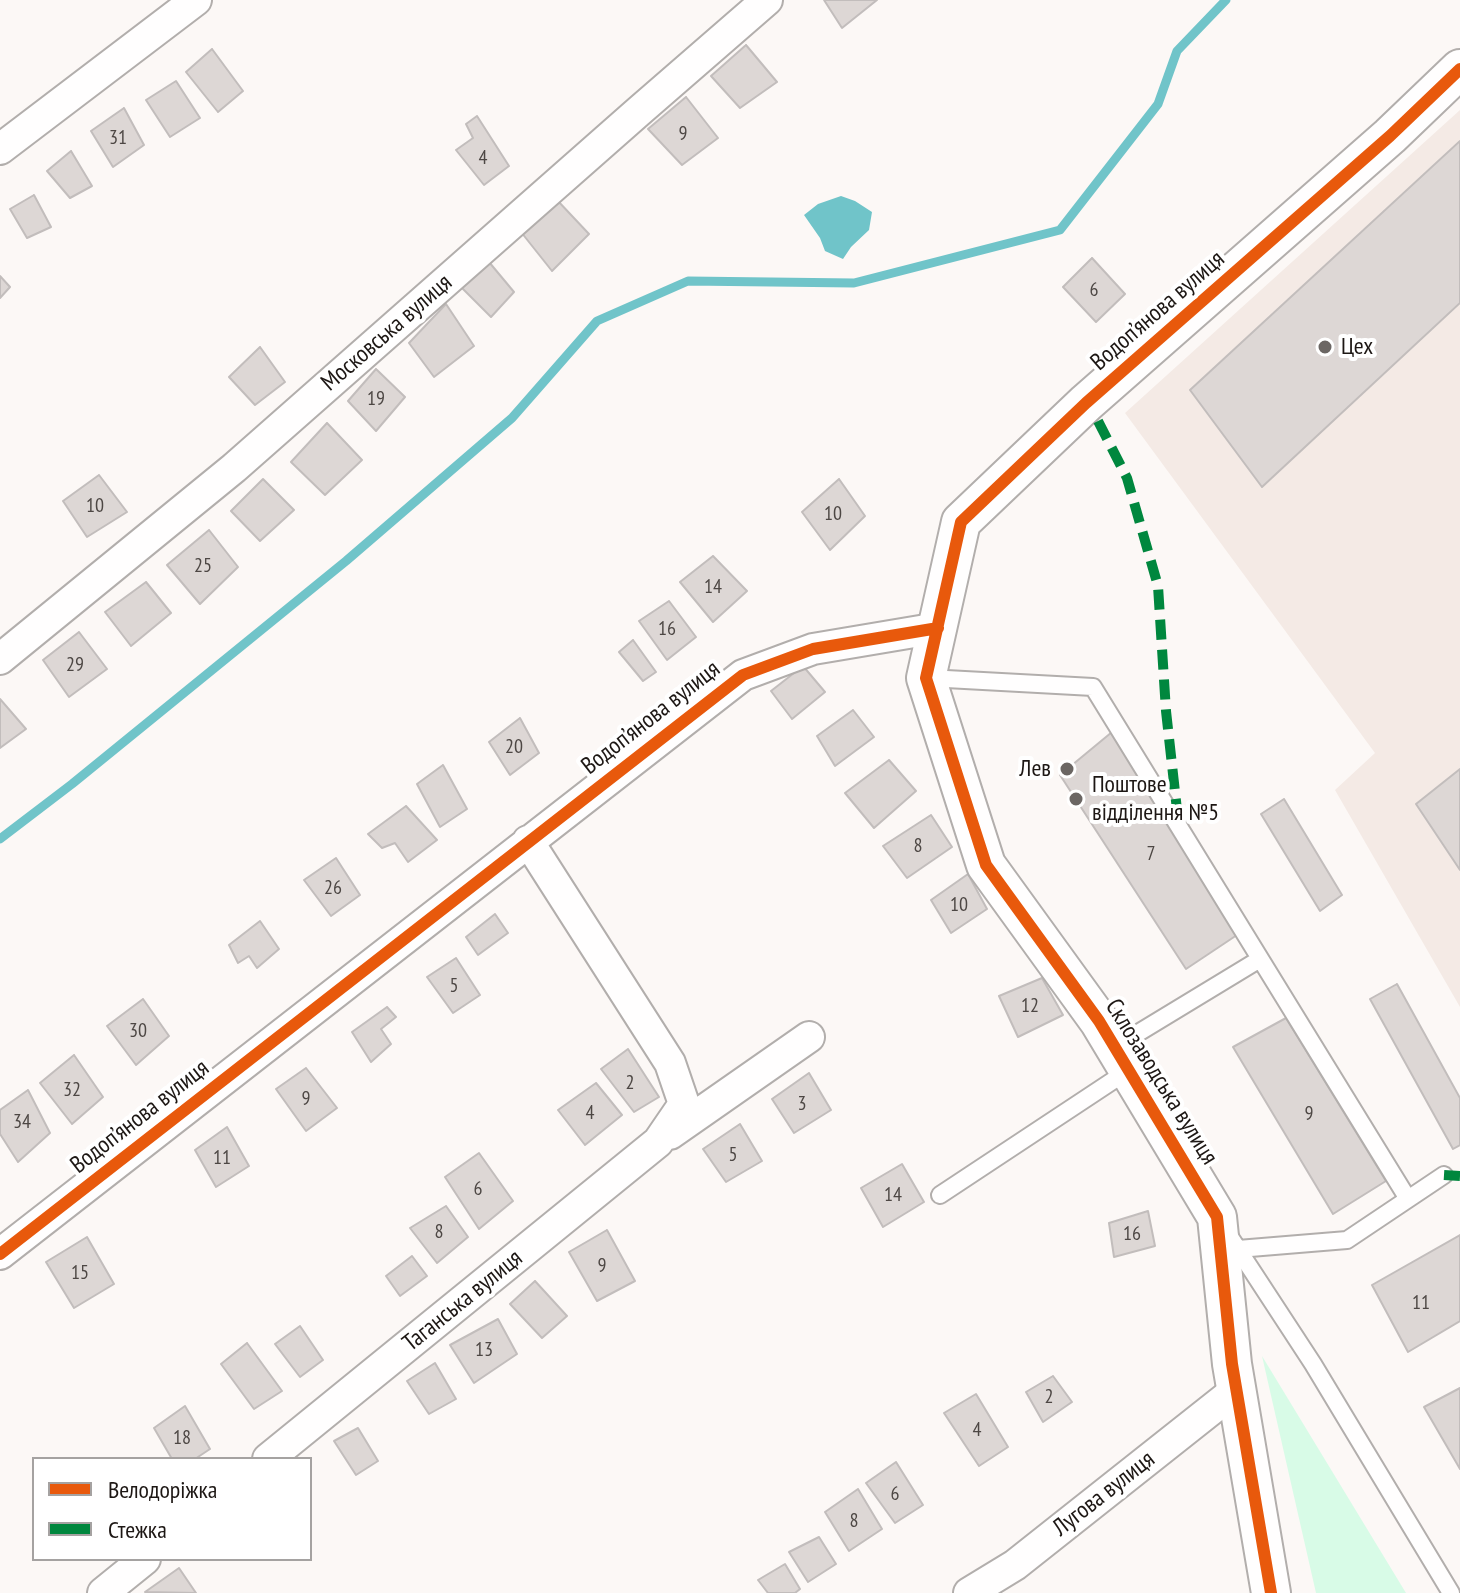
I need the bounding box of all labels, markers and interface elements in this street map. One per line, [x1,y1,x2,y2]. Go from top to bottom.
house number: 9 [679,122,687,146]
house number: 31 [109,126,127,150]
house number: 4 [479,146,487,170]
street label: Водоп’янова вулиця [1085,245,1231,377]
street label: Московська вулиця [316,269,458,397]
house number: 6 [1090,278,1098,302]
place label: Цех [1341,333,1373,361]
marker: Цех [1316,338,1334,356]
house number: 19 [367,387,385,411]
house number: 10 [86,494,104,518]
house number: 10 [824,502,842,526]
house number: 25 [194,554,212,578]
house number: 14 [704,575,722,599]
house number: 16 [658,617,676,641]
house number: 29 [66,653,84,677]
street label: Водоп’янова вулиця [576,655,726,781]
house number: 20 [505,735,523,759]
place label: Лев [1019,755,1051,783]
marker: Лев [1058,760,1076,778]
place label: Поштове відділення №5 [1092,771,1219,827]
marker: Поштове відділення №5 [1067,790,1085,808]
house number: 8 [914,834,922,858]
house number: 7 [1147,842,1155,866]
house number: 26 [324,876,342,900]
house number: 10 [950,893,968,917]
house number: 5 [450,974,458,998]
house number: 12 [1021,994,1039,1018]
street label: Склозаводська вулиця [1099,994,1223,1170]
house number: 30 [129,1019,147,1043]
street label: Водоп’янова вулиця [65,1054,215,1180]
house number: 2 [626,1071,634,1095]
house number: 32 [63,1078,81,1102]
house number: 9 [302,1087,310,1111]
house number: 3 [798,1092,806,1116]
house number: 4 [586,1101,594,1125]
house number: 9 [1305,1102,1313,1126]
house number: 34 [13,1110,31,1134]
house number: 5 [729,1143,737,1167]
house number: 11 [213,1146,231,1170]
house number: 6 [474,1177,482,1201]
house number: 14 [884,1183,902,1207]
house number: 8 [435,1220,443,1244]
house number: 16 [1123,1222,1141,1246]
street label: Таганська вулиця [397,1244,529,1358]
house number: 9 [598,1254,606,1278]
house number: 15 [71,1261,89,1285]
house number: 11 [1412,1291,1430,1315]
house number: 13 [475,1338,493,1362]
house number: 2 [1045,1385,1053,1409]
house number: 4 [973,1418,981,1442]
house number: 18 [173,1426,191,1450]
street label: Лугова вулиця [1047,1445,1161,1543]
legend [32,1457,312,1561]
text: Велодоріжка [108,1474,217,1505]
house number: 6 [891,1482,899,1506]
house number: 8 [850,1509,858,1533]
text: Стежка [108,1514,167,1545]

